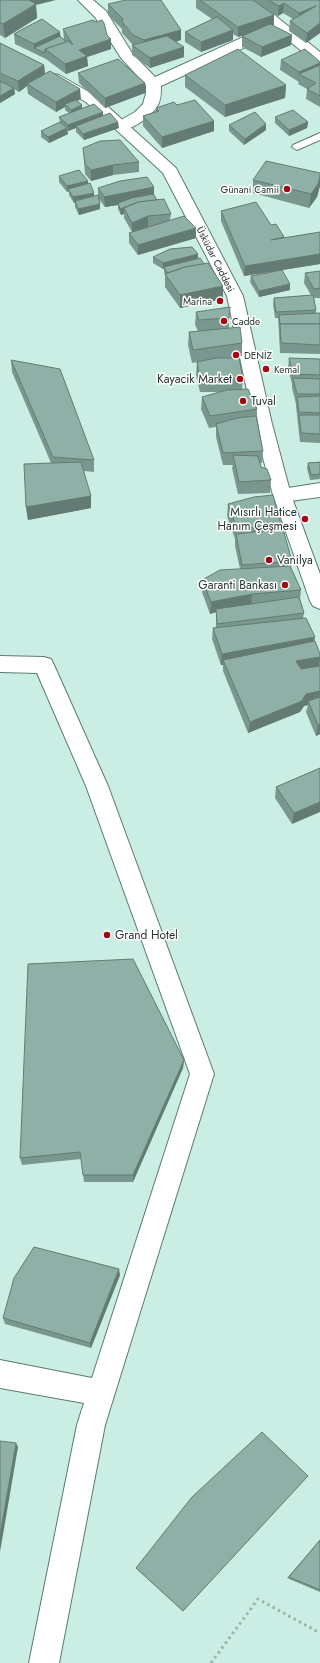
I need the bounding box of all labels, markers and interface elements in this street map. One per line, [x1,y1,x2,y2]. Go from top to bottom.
place label: Günani Camii [220,182,279,197]
marker: Günani Camii [282,184,292,194]
street label: Üsküdar Caddesi [193,224,239,295]
place label: Marina [183,294,212,309]
marker: Marina [215,296,225,306]
place label: Cadde [232,314,260,329]
marker: Cadde [219,316,229,326]
place label: DENİZ [244,348,273,363]
marker: DENİZ [231,350,241,360]
place label: Kemal [274,362,299,377]
marker: Kemal [261,364,271,374]
place label: Kayacik Market [157,370,232,388]
marker: Kayacik Market [235,374,245,384]
place label: Tuval [251,392,276,410]
marker: Tuval [238,396,248,406]
place label: Mısırlı Hatice Hanım Çeşmesi [218,503,297,535]
marker: Mısırlı Hatice Hanım Çeşmesi [300,514,310,524]
place label: Vanilya [277,551,313,569]
marker: Vanilya [264,555,274,565]
place label: Garanti Bankası [198,576,277,594]
marker: Garanti Bankası [280,580,290,590]
place label: Grand Hotel [115,926,178,944]
marker: Grand Hotel [102,930,112,940]

